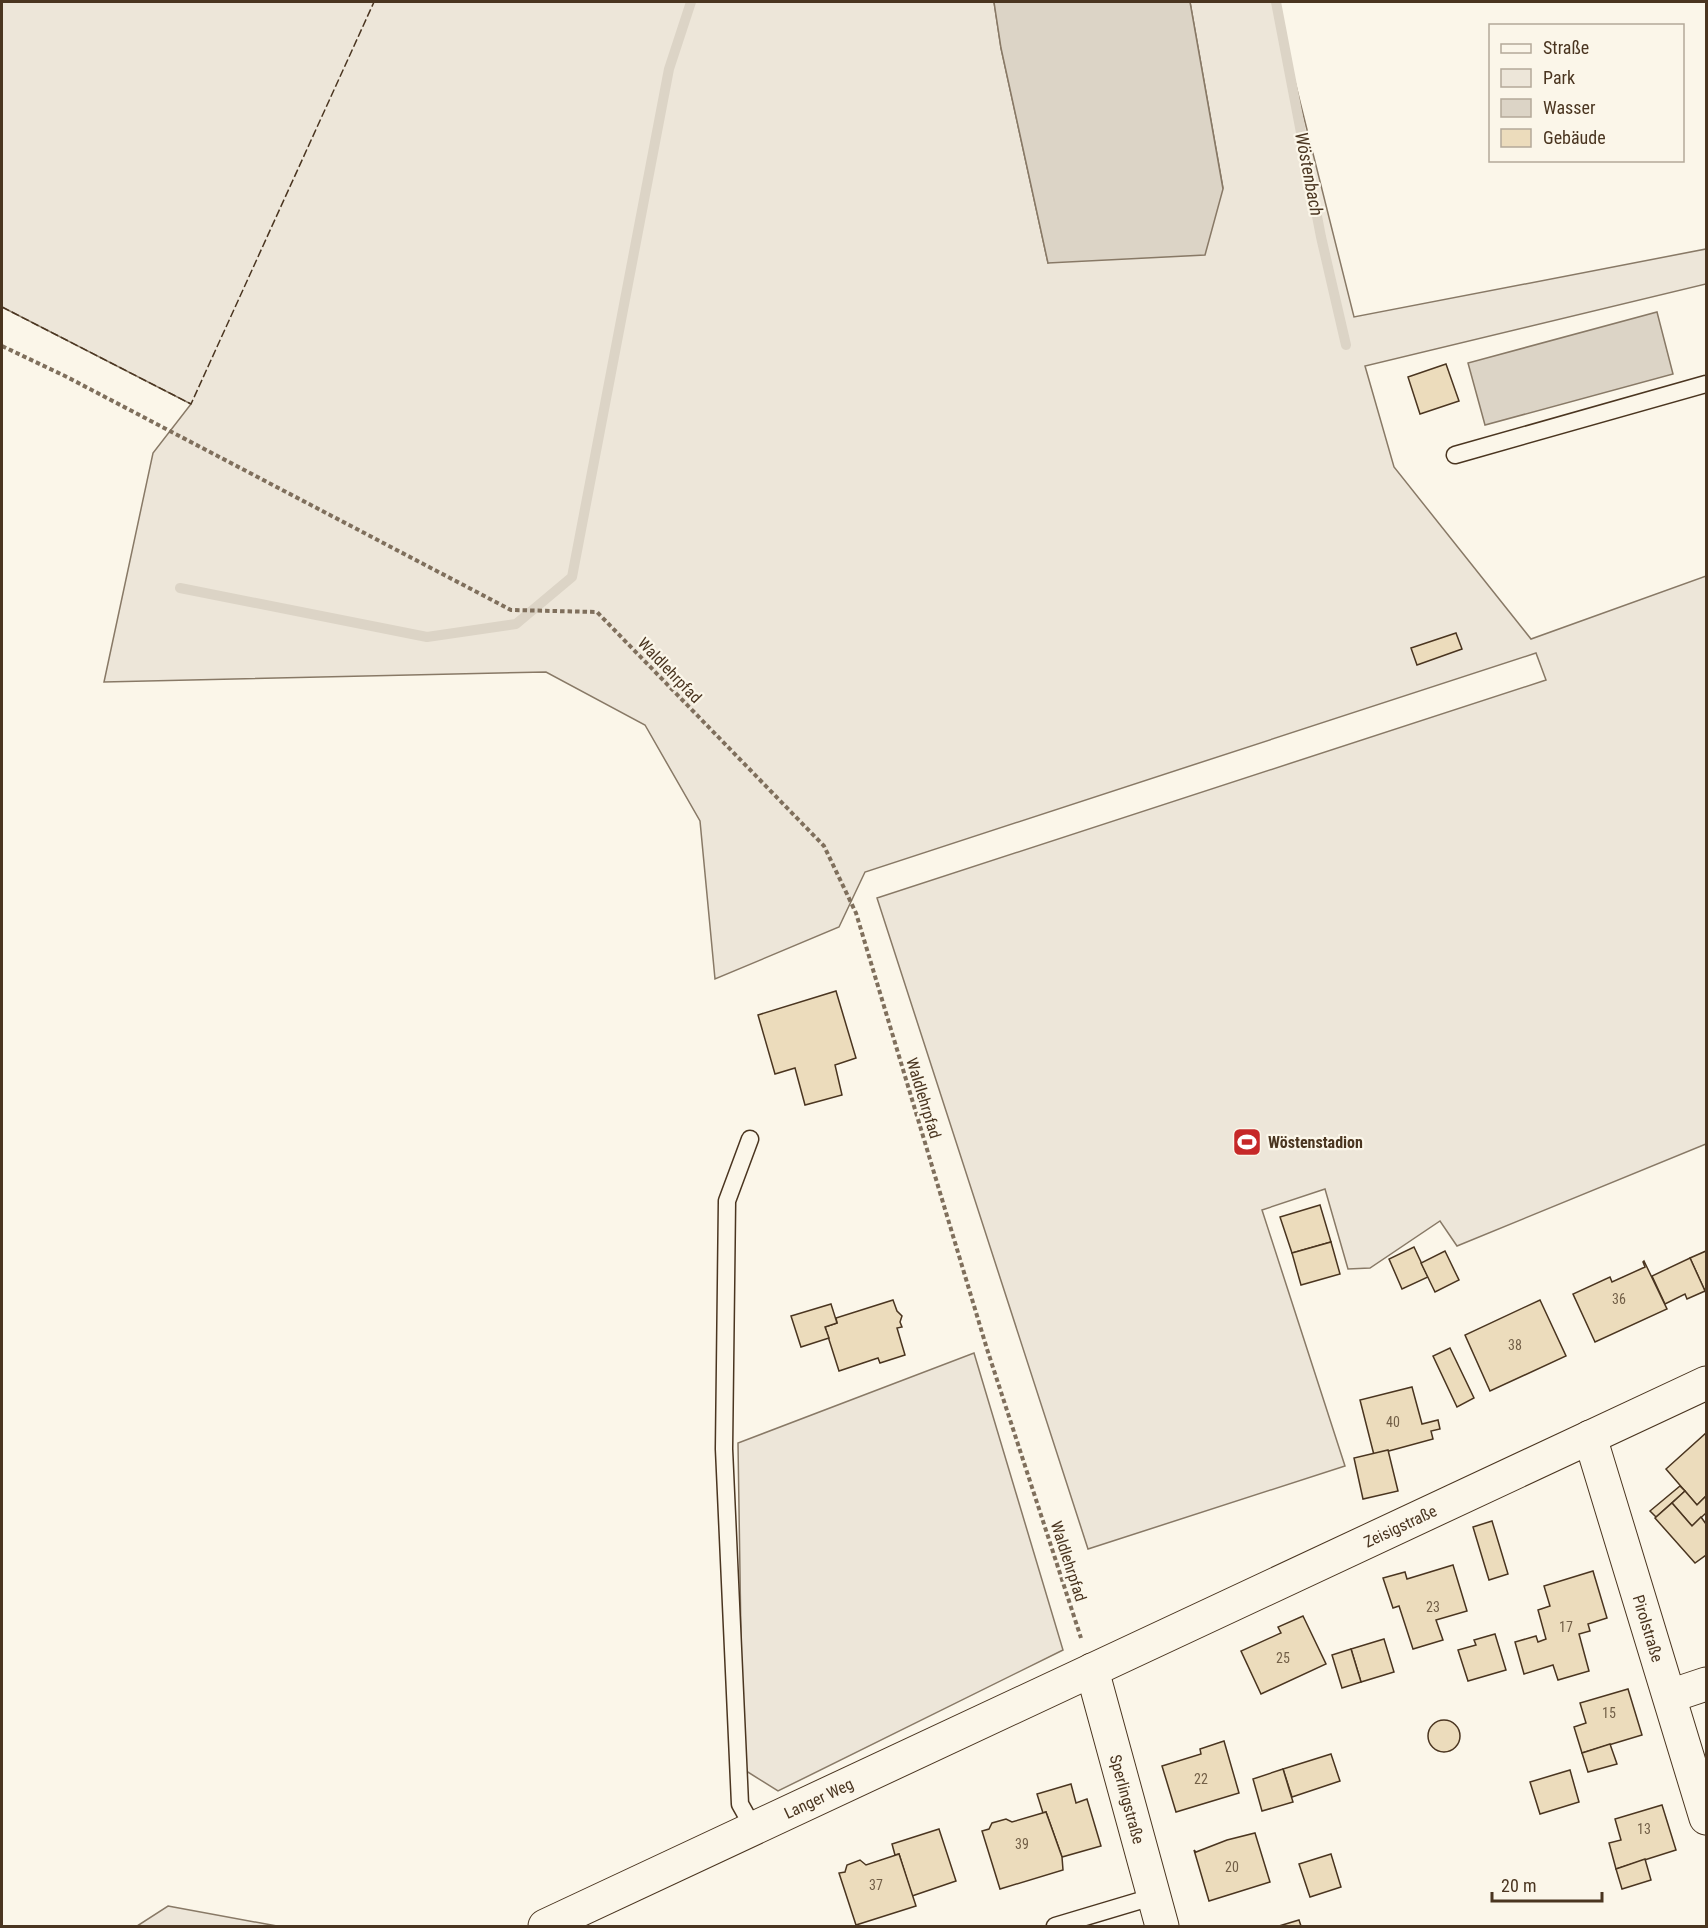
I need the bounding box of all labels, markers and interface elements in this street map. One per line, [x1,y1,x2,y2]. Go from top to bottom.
legend [1489,24,1684,162]
text: Straße [1543,37,1589,58]
text: Park [1543,67,1575,88]
text: Wasser [1543,97,1596,118]
text: Gebäude [1543,127,1606,148]
water label: Wöstenbach [1291,130,1328,218]
street label: Waldlehrpfad [634,634,705,707]
street label: Waldlehrpfad [902,1055,945,1141]
sports icon: Wöstenstadion [1231,1126,1263,1158]
place label: Wöstenstadion [1268,1133,1363,1152]
house number: 36 [1612,1291,1626,1307]
house number: 38 [1508,1337,1522,1353]
house number: 40 [1386,1414,1400,1430]
street label: Zeisigstraße [1361,1501,1440,1552]
street label: Waldlehrpfad [1047,1518,1090,1604]
street label: Pirolstraße [1629,1593,1667,1664]
house number: 23 [1426,1599,1440,1615]
house number: 17 [1559,1619,1573,1635]
house number: 25 [1276,1650,1290,1666]
house number: 15 [1602,1705,1616,1721]
street label: Sperlingstraße [1106,1753,1148,1846]
house number: 22 [1194,1771,1208,1787]
street label: Langer Weg [781,1774,856,1823]
house number: 13 [1637,1821,1651,1837]
house number: 39 [1015,1836,1029,1852]
house number: 20 [1225,1859,1239,1875]
scale bar [1492,1865,1602,1903]
text: 20 m [1501,1875,1536,1896]
house number: 37 [869,1877,883,1893]

